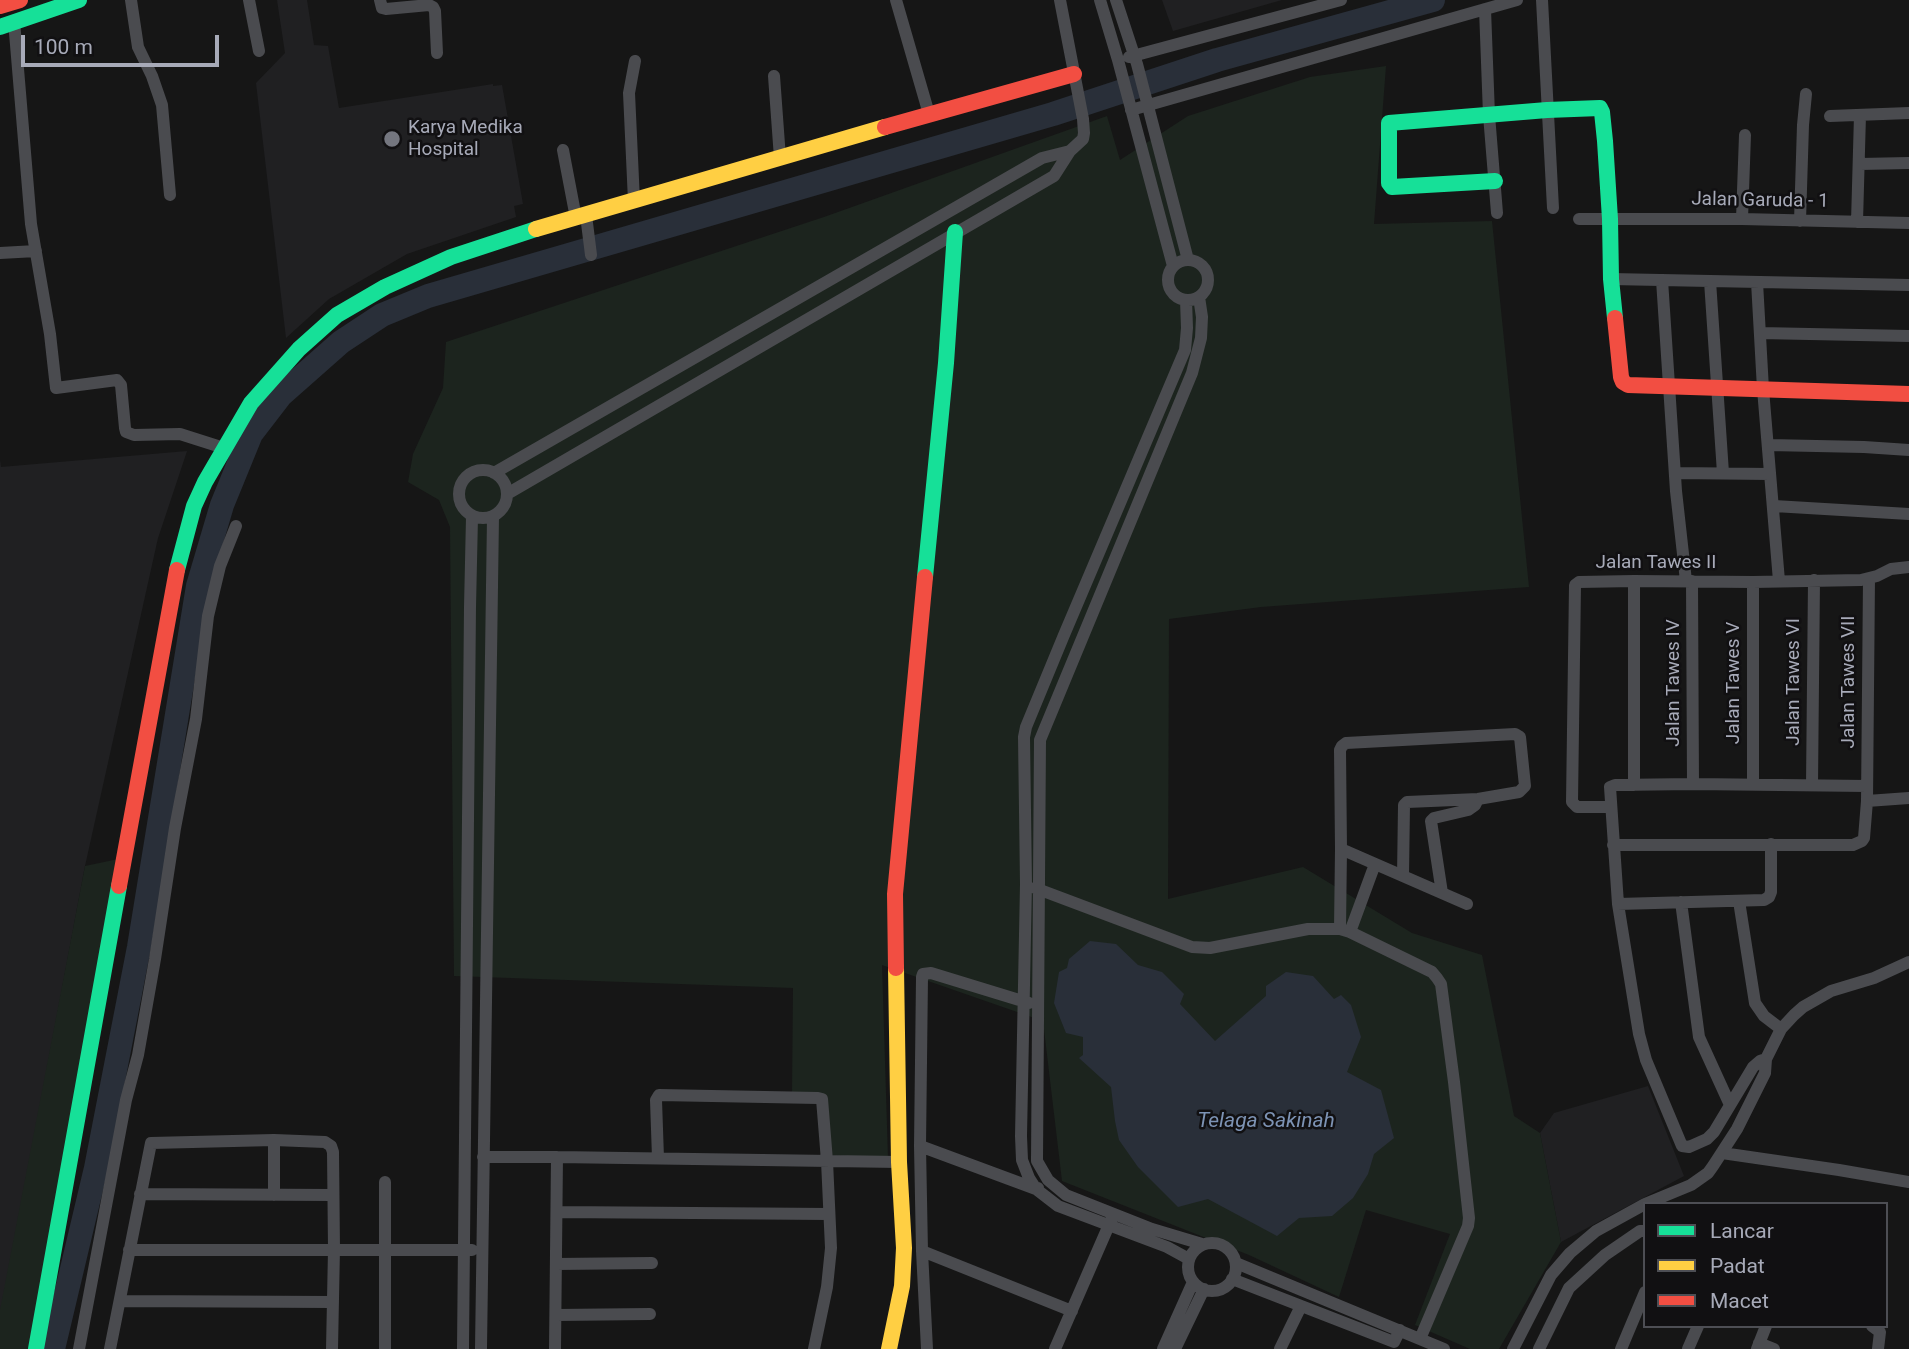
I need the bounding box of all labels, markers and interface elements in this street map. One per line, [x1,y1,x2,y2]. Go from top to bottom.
scale bar [24,21,222,65]
text: 100 m [34,35,93,59]
place label: Karya Medika Hospital [408,117,523,161]
marker: Karya Medika Hospital [382,129,402,149]
street label: Jalan Garuda - 1 [1691,188,1829,214]
street label: Jalan Tawes II [1596,552,1716,574]
street label: Jalan Tawes VII [1838,616,1860,748]
street label: Jalan Tawes VI [1783,618,1805,746]
street label: Jalan Tawes IV [1663,619,1685,747]
street label: Jalan Tawes V [1723,622,1745,744]
water label: Telaga Sakinah [1197,1109,1335,1135]
legend [1643,1202,1888,1328]
text: Lancar [1710,1219,1774,1243]
text: Padat [1710,1254,1765,1278]
text: Macet [1710,1289,1769,1313]

